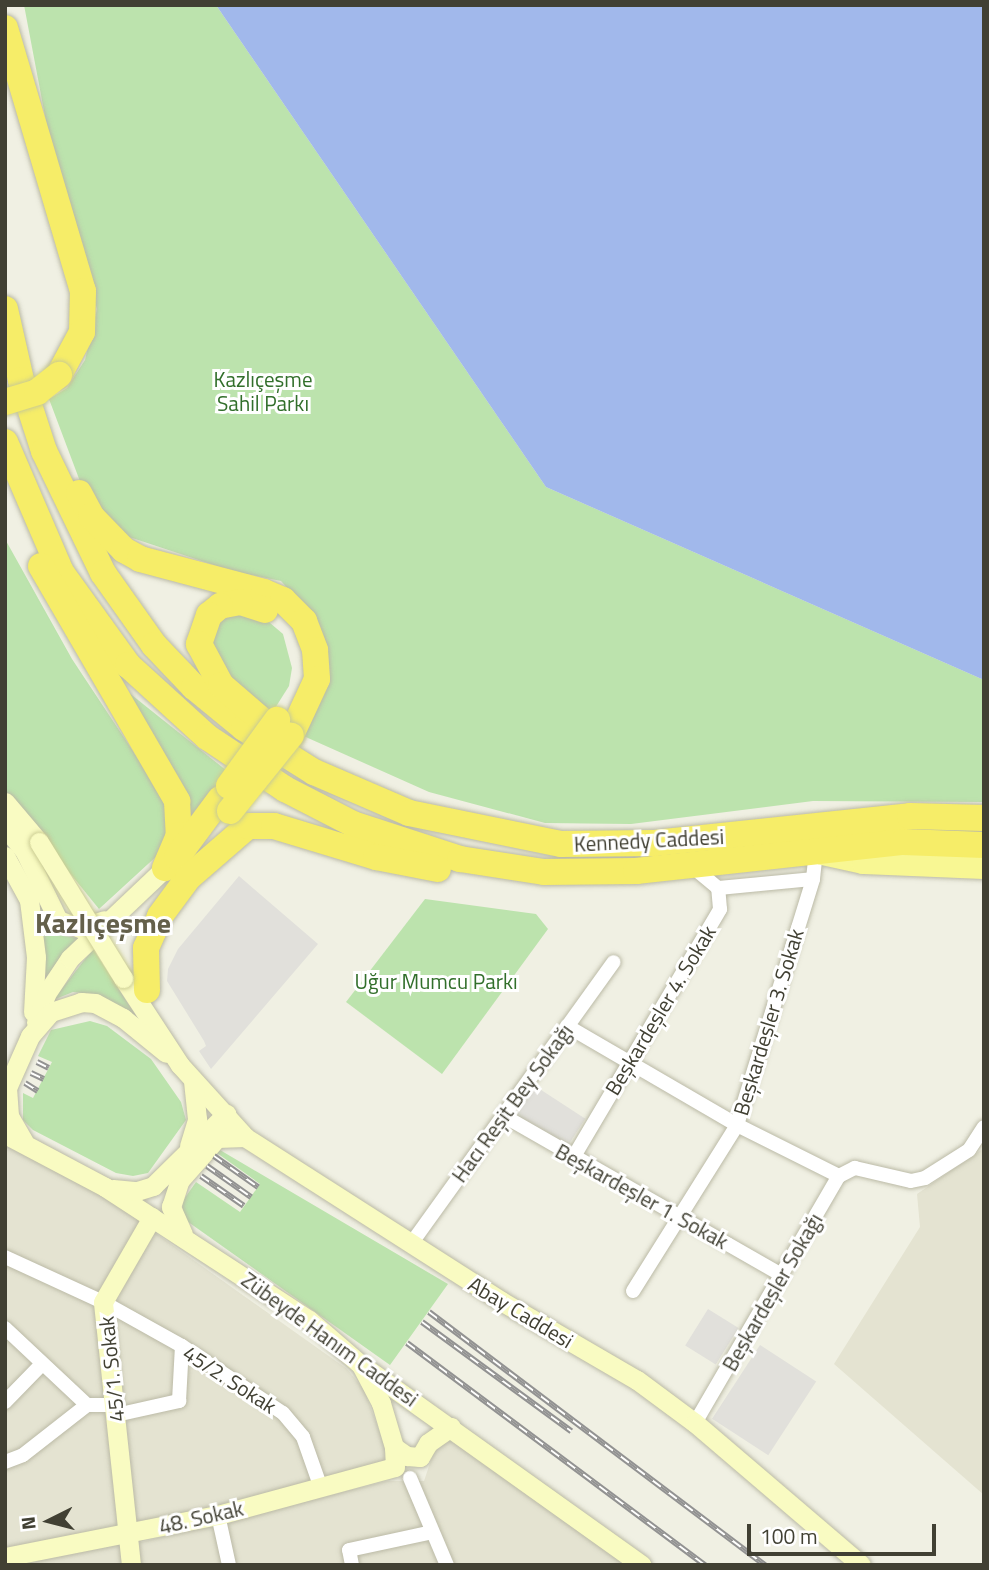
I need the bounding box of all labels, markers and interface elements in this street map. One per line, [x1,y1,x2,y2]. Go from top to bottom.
park label: Kazlıçeşme Sahil Parkı [213,366,313,416]
street label: Kennedy Caddesi [573,823,725,857]
district label: Kazlıçeşme [35,906,171,940]
street label: Beşkardeşler 4. Sokak [599,921,721,1099]
street label: Beşkardeşler 3. Sokak [728,926,808,1118]
park label: Uğur Mumcu Parkı [354,968,518,994]
street label: Hacı Reşit Bey Sokağı [446,1019,578,1187]
street label: Beşkardeşler 1. Sokak [551,1138,733,1254]
street label: Beşkardeşler Sokağı [717,1209,827,1375]
street label: Zübeyde Hanım Caddesi [237,1267,423,1411]
street label: Abay Caddesi [464,1271,578,1353]
street label: 45/1. Sokak [93,1315,129,1423]
street label: 45/2. Sokak [179,1340,281,1418]
north arrow [14,1486,84,1556]
street label: 48. Sokak [156,1495,246,1539]
scale bar [751,1510,940,1554]
text: N [13,1515,43,1531]
text: 100 m [760,1520,817,1552]

